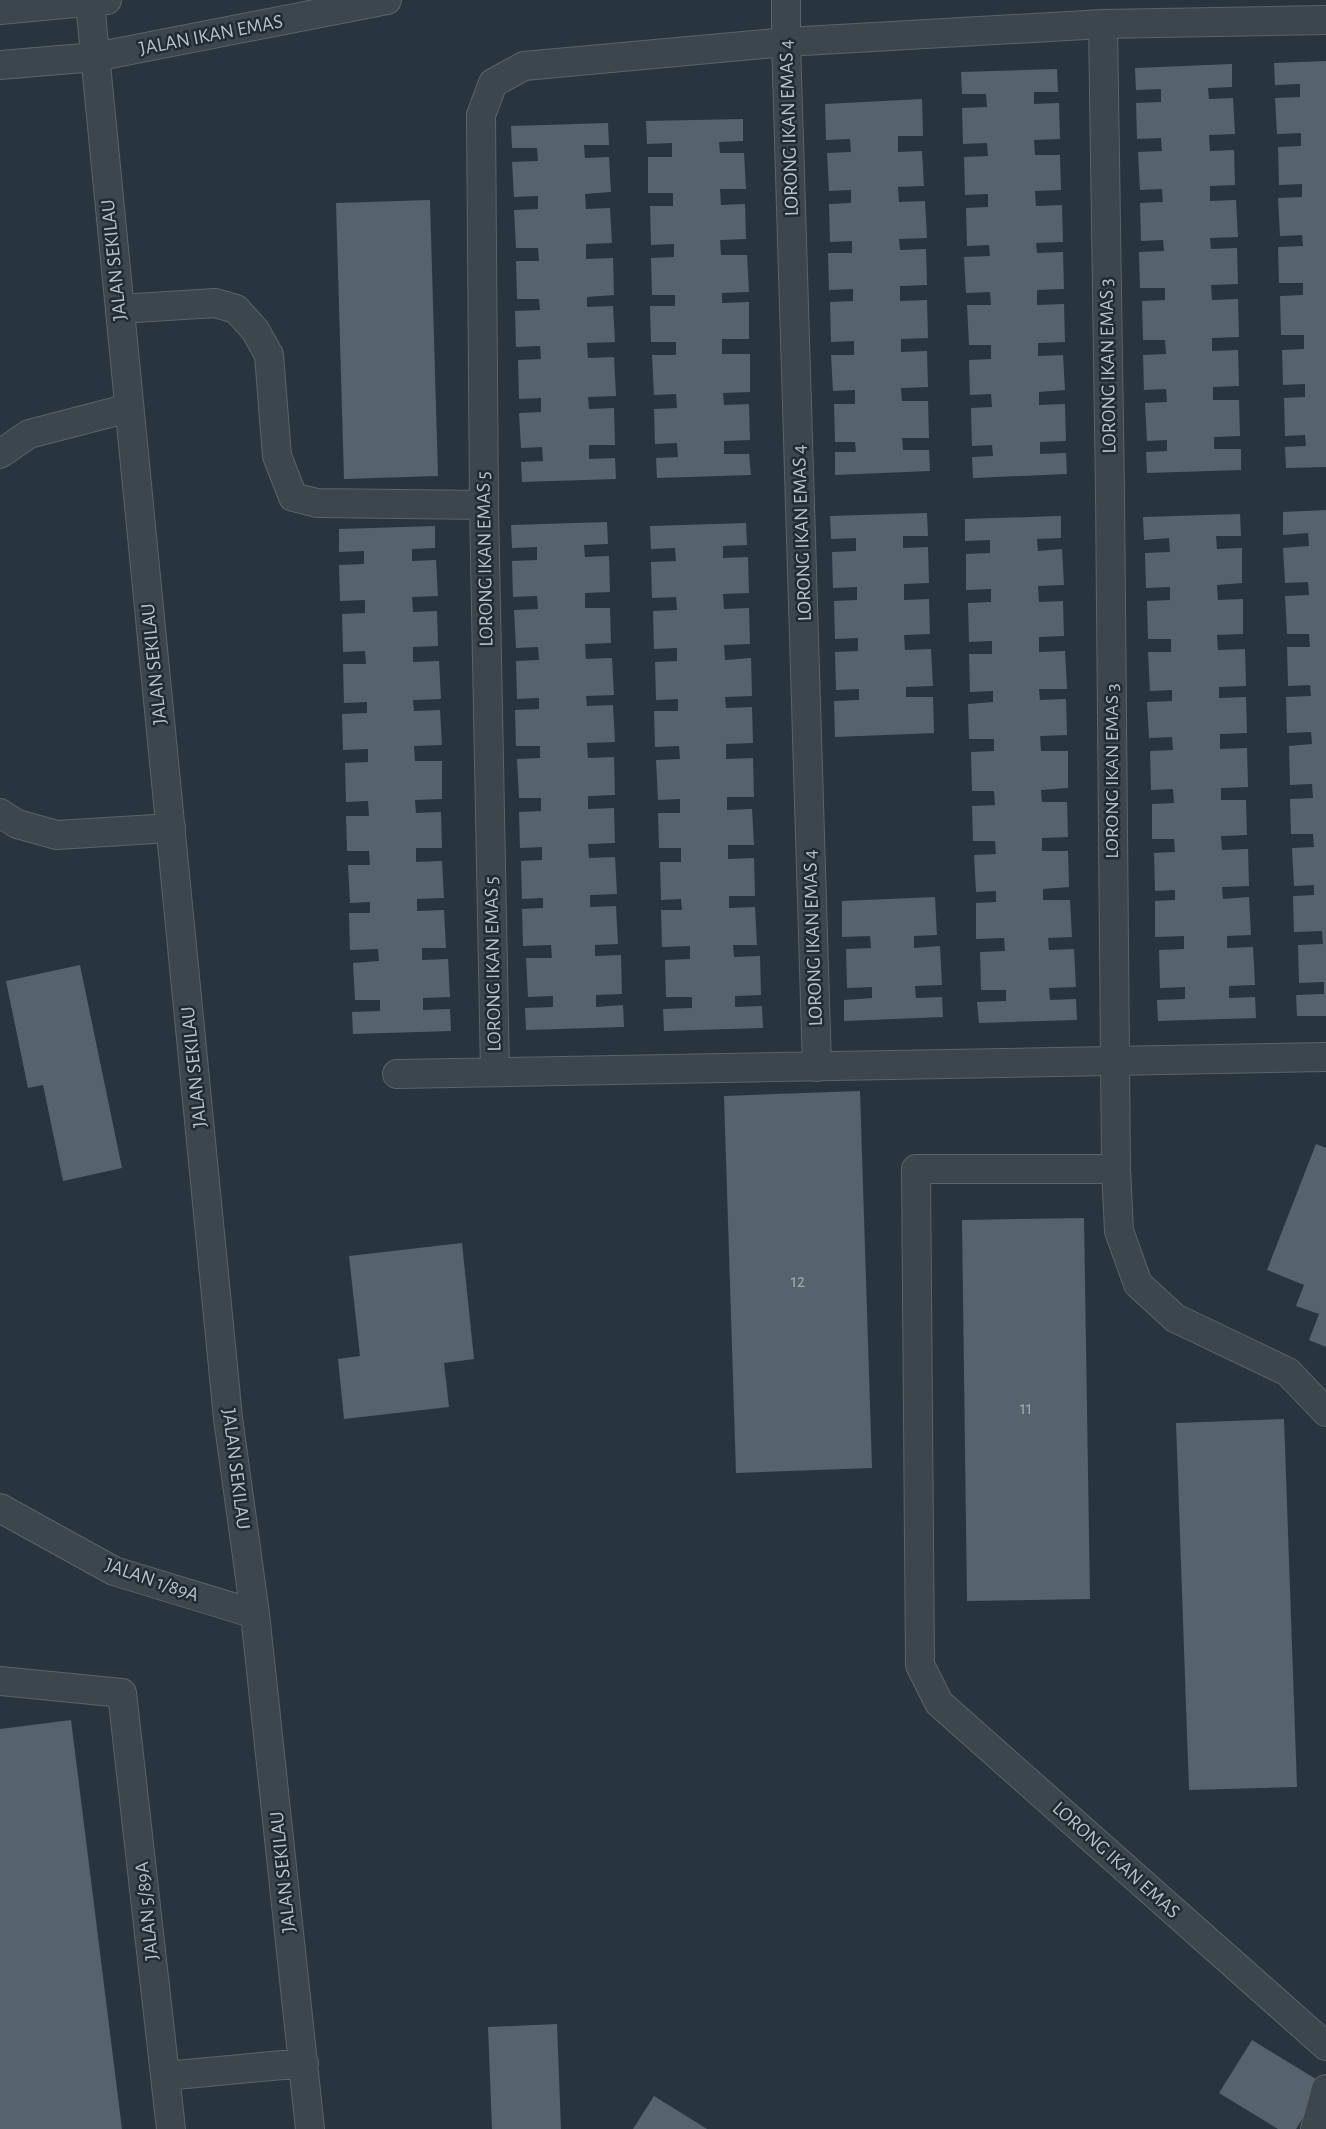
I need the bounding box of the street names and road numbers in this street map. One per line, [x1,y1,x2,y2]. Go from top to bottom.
street label: JALAN IKAN EMAS [138,11,284,59]
street label: LORONG IKAN EMAS 4 [776,39,802,217]
street label: JALAN SEKILAU [98,198,130,322]
street label: LORONG IKAN EMAS 3 [1096,278,1120,454]
street label: LORONG IKAN EMAS 4 [789,444,815,622]
street label: LORONG IKAN EMAS 5 [473,471,497,647]
street label: JALAN SEKILAU [138,602,170,726]
street label: LORONG IKAN EMAS 3 [1102,683,1122,859]
street label: LORONG IKAN EMAS 4 [800,849,826,1027]
street label: LORONG IKAN EMAS 5 [481,876,505,1052]
street label: JALAN SEKILAU [178,1005,210,1129]
street label: JALAN SEKILAU [219,1407,253,1531]
street label: JALAN 1/89A [103,1555,202,1605]
street label: LORONG IKAN EMAS [1048,1798,1184,1922]
street label: JALAN SEKILAU [267,1810,299,1934]
street label: JALAN 5/89A [132,1860,162,1961]

